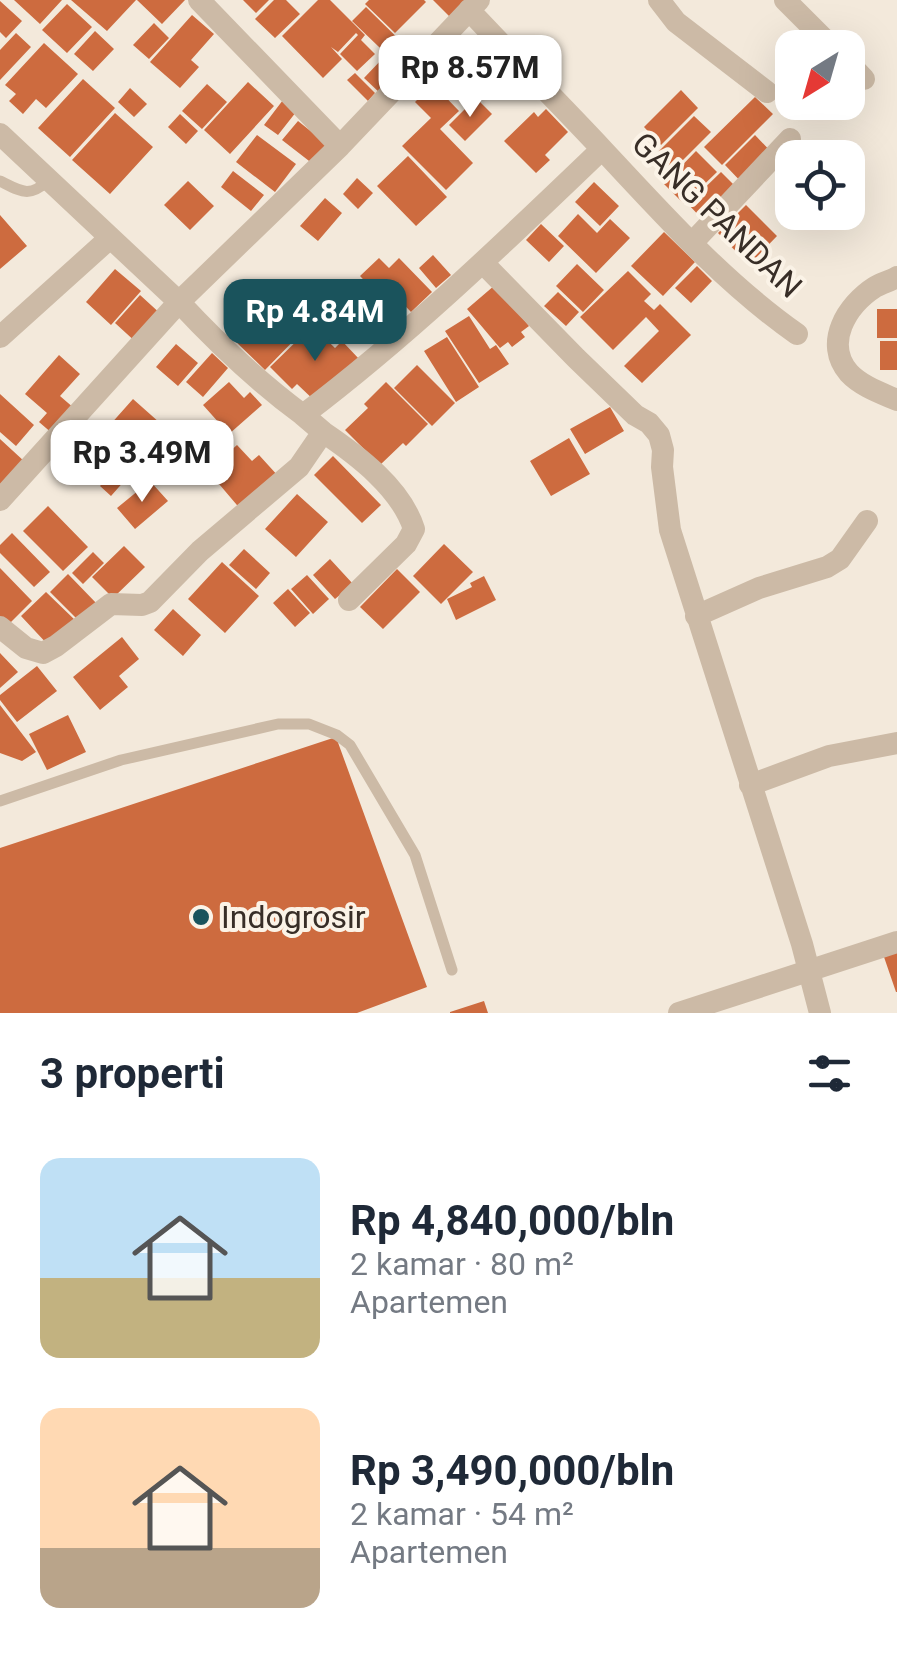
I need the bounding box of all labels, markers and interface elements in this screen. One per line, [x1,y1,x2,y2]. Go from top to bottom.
north arrow [775,30,865,120]
map controls [775,30,865,230]
pin: Rp 8.57M [367,35,573,120]
text: Rp 8.57M [401,48,539,86]
street label: GANG PANDAN [624,124,810,306]
button: locate [775,140,865,230]
pin: Rp 4.84M [212,279,418,364]
text: Rp 4.84M [246,292,384,330]
pin: Rp 3.49M [39,420,245,505]
text: Rp 3.49M [73,433,211,471]
place label: Indogrosir [221,898,366,936]
marker: Indogrosir [190,906,212,928]
icon: filters [802,1046,857,1101]
text: 3 properti [40,1049,225,1098]
text: Rp 4,840,000/bln [350,1196,674,1245]
icon: home [120,1198,240,1318]
text: 2 kamar · 80 m² [350,1245,574,1283]
text: Apartemen [350,1283,508,1321]
text: Rp 3,490,000/bln [350,1446,674,1495]
icon: home [120,1448,240,1568]
text: 2 kamar · 54 m² [350,1495,574,1533]
text: Apartemen [350,1533,508,1571]

